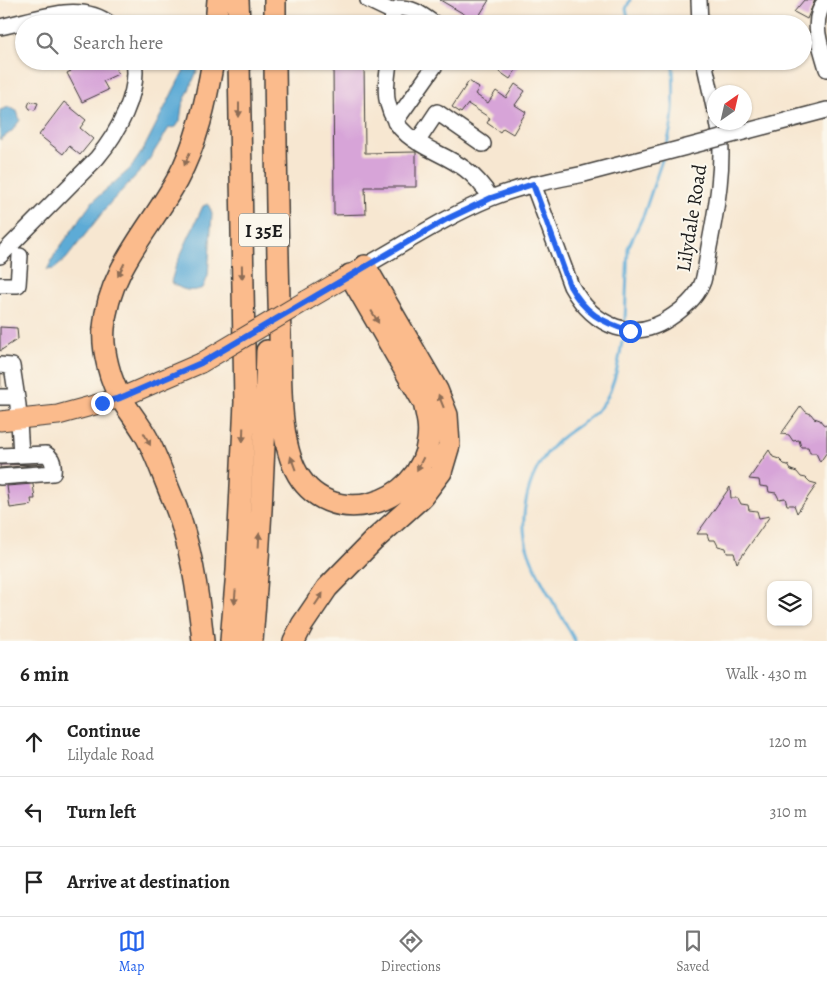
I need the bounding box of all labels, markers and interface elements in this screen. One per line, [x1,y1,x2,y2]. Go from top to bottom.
search box [15,15,812,70]
icon: search [33,29,61,57]
text: Search here [73,30,163,56]
north arrow [707,85,752,130]
one-way arrow [236,102,244,118]
one-way arrow [183,152,191,167]
street label: Lilydale Road [670,162,713,274]
road number: I 35E [239,214,289,246]
one-way arrow [117,263,125,278]
one-way arrow [238,265,246,281]
one-way arrow [370,310,379,323]
route start [619,320,642,343]
route end [91,392,114,415]
one-way arrow [437,394,445,408]
one-way arrow [239,427,247,443]
one-way arrow [143,432,151,447]
one-way arrow [289,456,296,471]
one-way arrow [416,457,424,471]
one-way arrow [256,532,264,548]
map controls [767,581,812,626]
button: layers [767,581,812,626]
one-way arrow [231,589,239,605]
one-way arrow [314,593,324,606]
text: 6 min [20,660,69,688]
text: Walk · 430 m [726,663,807,685]
text: Continue [67,718,141,744]
icon: ahead [20,728,48,756]
text: 120 m [769,731,807,753]
text: Lilydale Road [67,744,154,766]
icon: left [20,798,48,826]
text: Turn left [67,799,136,825]
text: 310 m [770,801,807,823]
icon: arrive [20,868,48,896]
text: Arrive at destination [67,869,230,895]
tab: Map [118,927,146,976]
tab: Directions [381,927,441,976]
tab: Saved [676,927,709,976]

